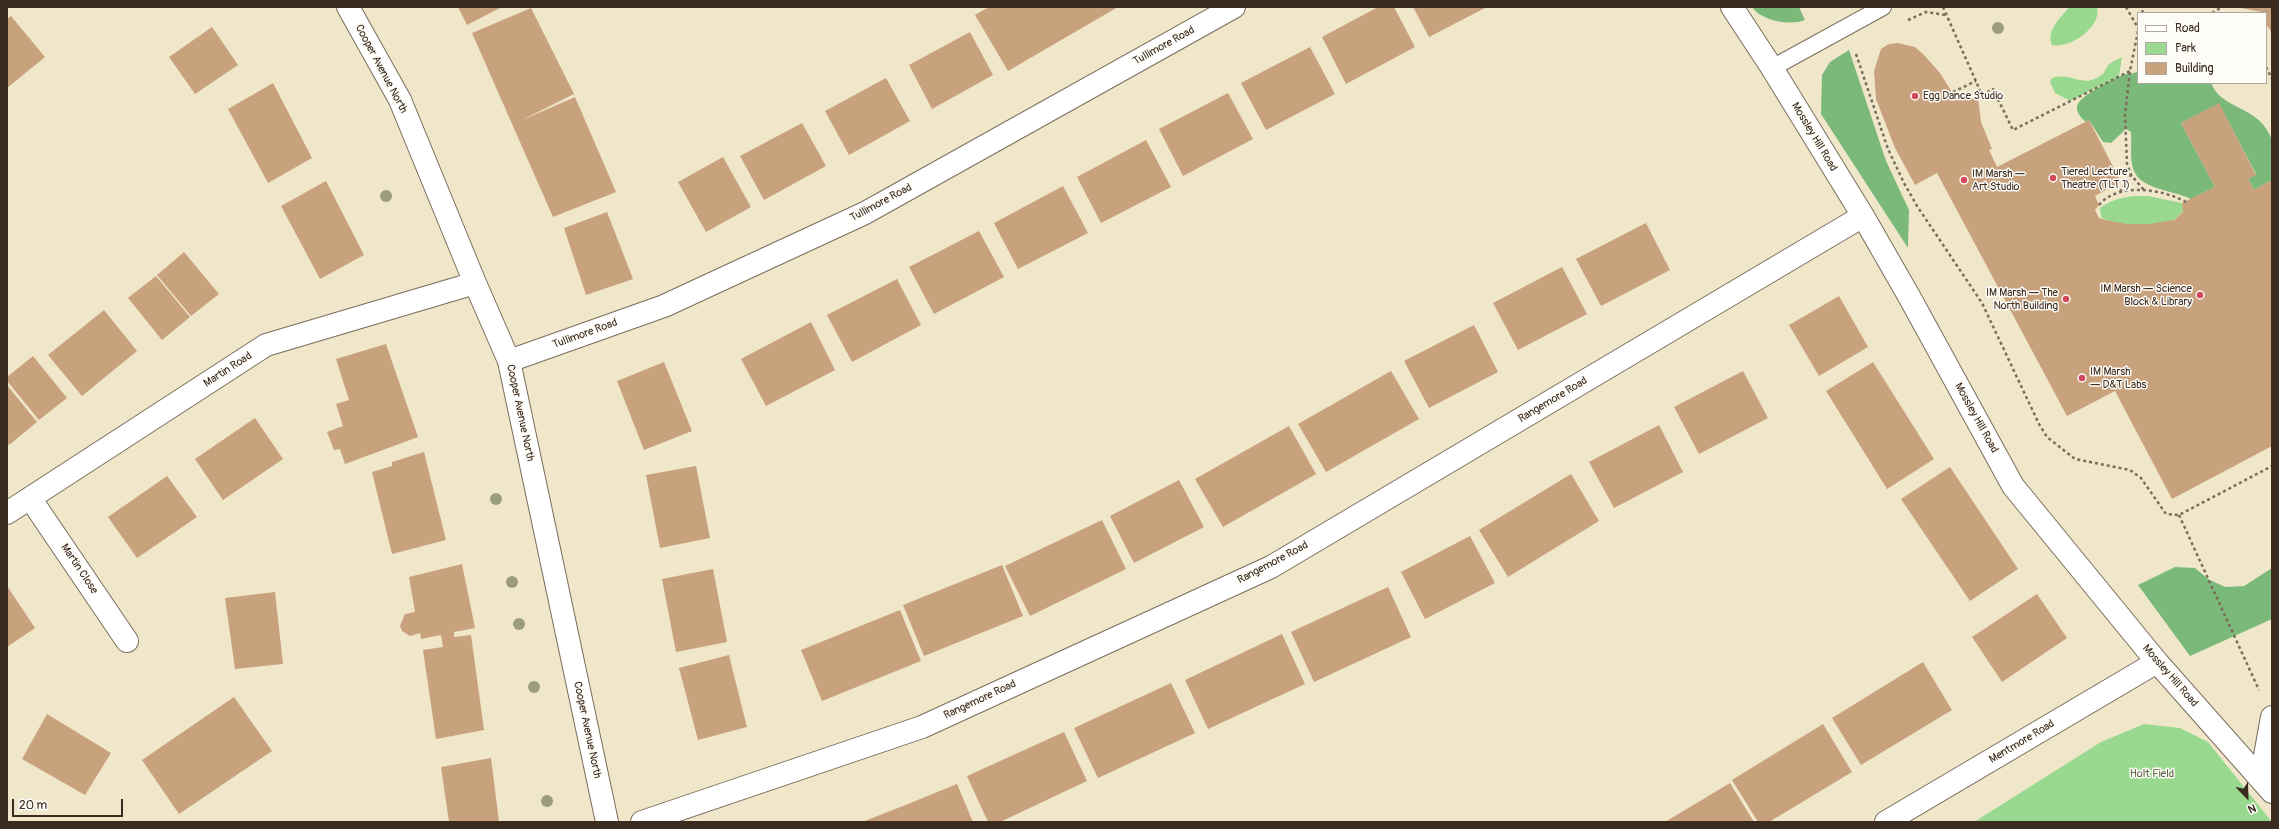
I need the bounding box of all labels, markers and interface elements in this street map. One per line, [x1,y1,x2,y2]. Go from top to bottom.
legend [2137,12,2267,84]
text: Road [2175,21,2200,36]
street label: Cooper Avenue North [352,22,410,116]
street label: Tullimore Road [1131,24,1197,68]
text: Park [2175,41,2196,56]
text: Building [2175,61,2214,76]
place label: Egg Dance Studio [1923,89,2003,103]
marker: Egg Dance Studio [1910,91,1920,101]
street label: Mossley Hill Road [1788,100,1840,174]
place label: Tiered Lecture Theatre (TLT 1) [2061,165,2130,191]
place label: IM Marsh — Art Studio [1972,167,2025,193]
marker: Tiered Lecture Theatre (TLT 1) [2048,173,2058,183]
marker: IM Marsh — Art Studio [1959,175,1969,185]
street label: Tullimore Road [848,181,914,225]
place label: IM Marsh — Science Block & Library [2100,282,2192,308]
place label: IM Marsh — The North Building [1986,286,2058,312]
marker: IM Marsh — Science Block & Library [2195,290,2205,300]
marker: IM Marsh — The North Building [2061,294,2071,304]
street label: Tullimore Road [551,316,619,352]
street label: Martin Road [201,350,255,390]
street label: Cooper Avenue North [503,363,537,463]
place label: IM Marsh — D&T Labs [2090,365,2146,391]
marker: IM Marsh — D&T Labs [2077,373,2087,383]
street label: Rangemore Road [1516,374,1590,426]
street label: Mossley Hill Road [1951,381,2001,455]
street label: Rangemore Road [1235,539,1311,587]
street label: Martin Close [57,541,101,597]
street label: Mossley Hill Road [2139,642,2201,710]
street label: Rangemore Road [942,677,1018,723]
street label: Cooper Avenue North [570,680,604,780]
street label: Mentmore Road [1987,717,2057,767]
park label: Holt Field [2130,767,2174,781]
north arrow [2227,777,2267,817]
scale bar [14,791,125,817]
text: 20 m [19,798,47,813]
text: N [2246,801,2258,816]

